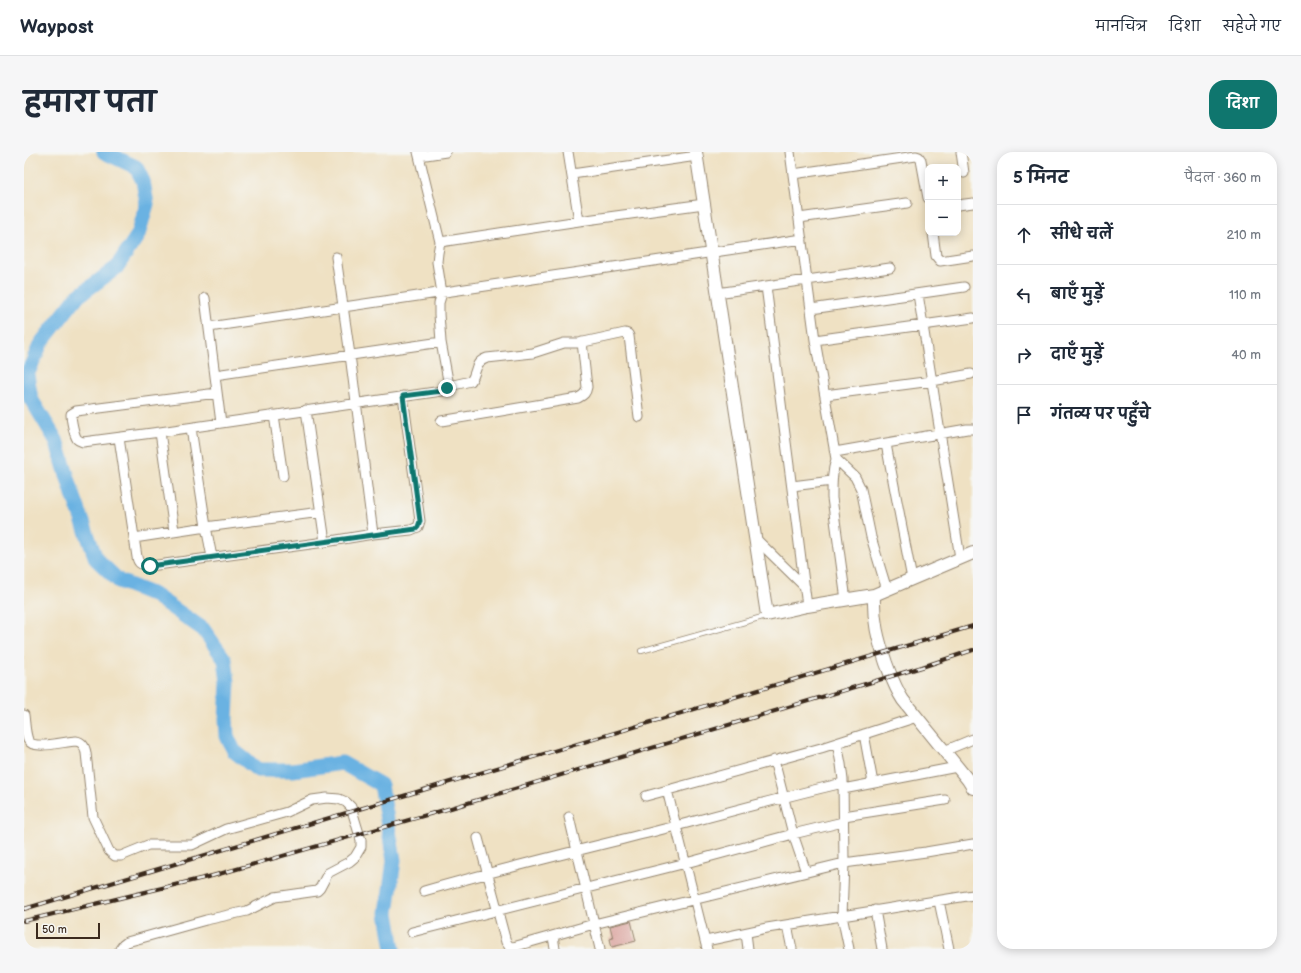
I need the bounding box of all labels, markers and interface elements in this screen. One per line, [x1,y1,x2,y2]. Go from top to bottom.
text: Waypost [20,16,94,39]
text: मानचित्र [1096,18,1147,35]
text: दिशा [1169,18,1201,35]
text: सहेजे गए [1223,18,1281,35]
button: दिशा [1209,80,1277,129]
text: हमारा पता [24,87,156,120]
map controls [925,164,961,236]
button: + [925,164,961,200]
text: 5 मिनट [1013,168,1069,188]
text: पैदल · 360 m [1185,170,1261,186]
button: − [925,200,961,236]
icon: ahead [1013,224,1035,246]
text: सीधे चलें [1051,225,1113,244]
text: 210 m [1227,227,1261,243]
icon: left [1013,284,1035,306]
text: बाएँ मुड़ें [1051,285,1104,304]
text: 110 m [1229,287,1261,303]
icon: right [1013,344,1035,366]
text: दाएँ मुड़ें [1051,345,1103,364]
text: 40 m [1231,347,1261,363]
route end [438,379,456,397]
icon: arrive [1013,404,1035,426]
text: गंतव्य पर पहुँचे [1051,405,1150,424]
route start [141,557,159,575]
scale bar [36,921,100,940]
text: 50 m [42,923,67,936]

